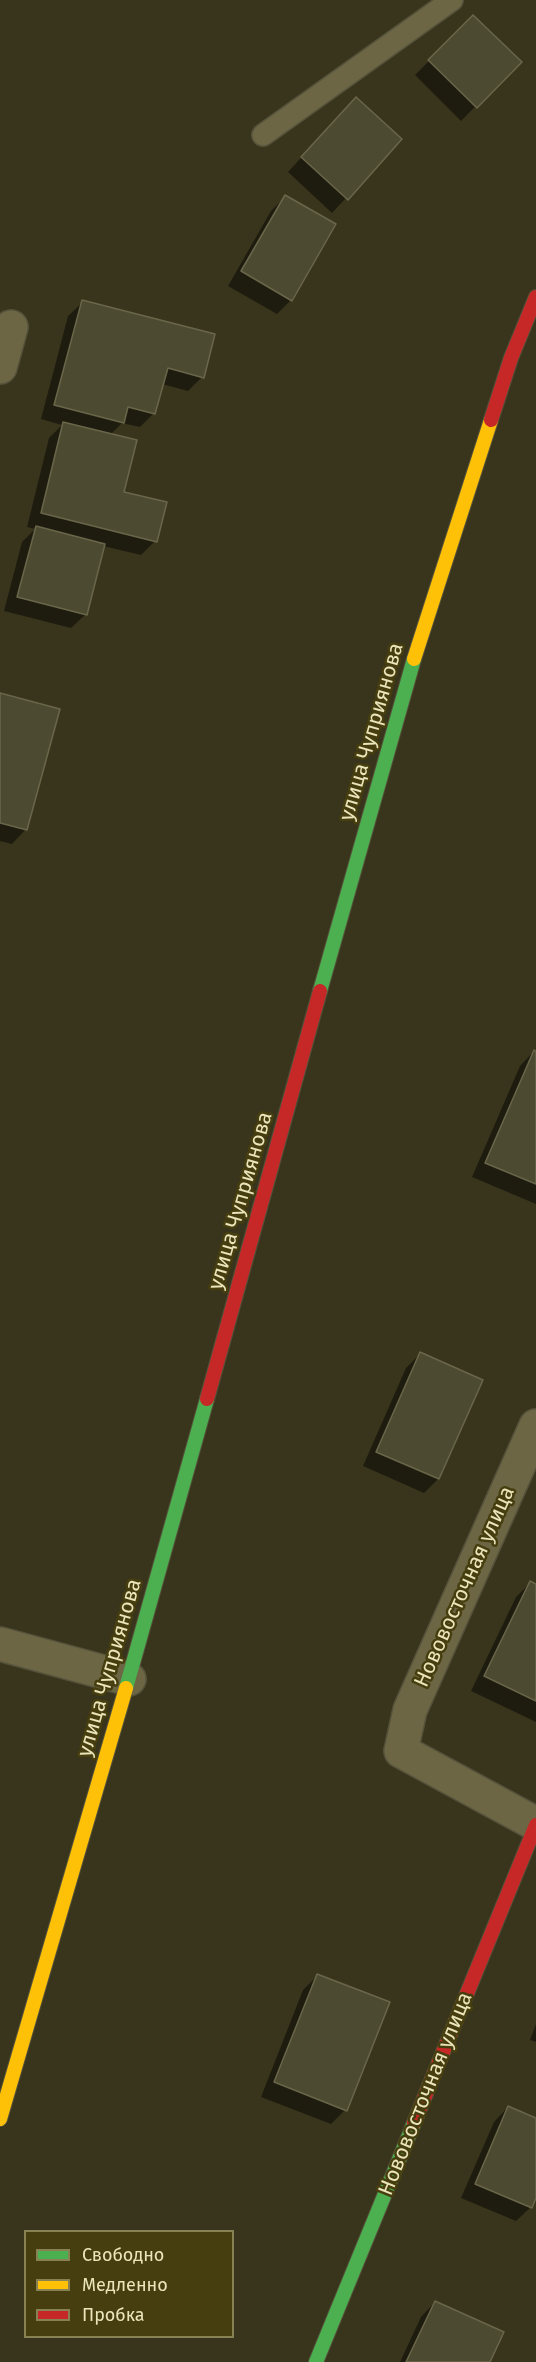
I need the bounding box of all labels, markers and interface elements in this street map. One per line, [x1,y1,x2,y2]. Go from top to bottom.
street label: улица Чуприянова [335,640,409,824]
street label: улица Чуприянова [204,1109,278,1293]
street label: Нововосточная улица [409,1483,521,1691]
street label: улица Чуприянова [73,1576,147,1760]
street label: Нововосточная улица [374,1989,478,2199]
legend [24,2230,234,2338]
text: Свободно [82,2244,164,2266]
text: Медленно [82,2274,168,2296]
text: Пробка [82,2304,145,2326]

